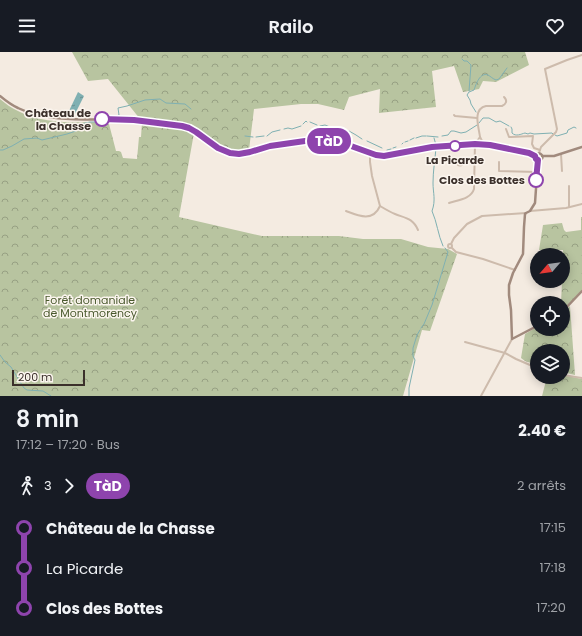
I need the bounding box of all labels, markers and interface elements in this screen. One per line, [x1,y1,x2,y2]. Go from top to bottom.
text: Railo [268,14,314,39]
icon: menu [16,15,38,37]
icon: heart [544,15,566,37]
place label: Château de la Chasse [25,105,91,134]
marker: Château de la Chasse [94,111,110,127]
line badge: TàD [306,128,352,154]
text: TàD [315,131,343,151]
marker: La Picarde [449,140,461,152]
place label: La Picarde [426,152,484,168]
place label: Clos des Bottes [439,172,525,188]
marker: Clos des Bottes [528,172,544,188]
north arrow [530,248,570,288]
map controls [530,248,570,384]
park label: Forêt domaniale de Montmorency [43,292,138,321]
button: locate [530,296,570,336]
button: layers [530,344,570,384]
scale bar [12,368,85,387]
text: 200 m [18,369,52,385]
text: 8 min [16,404,79,435]
text: 2.40 € [518,420,566,441]
text: 17:12 – 17:20 · Bus [16,435,120,454]
icon: walk [16,475,38,497]
icon: forward [58,475,80,497]
text: 3 [44,476,52,495]
text: TàD [94,476,122,496]
text: 2 arrêts [517,476,566,495]
text: Château de la Chasse [46,518,215,539]
text: 17:15 [540,518,566,537]
text: La Picarde [46,558,123,579]
text: 17:18 [540,558,566,577]
text: Clos des Bottes [46,598,163,619]
text: 17:20 [536,598,566,617]

